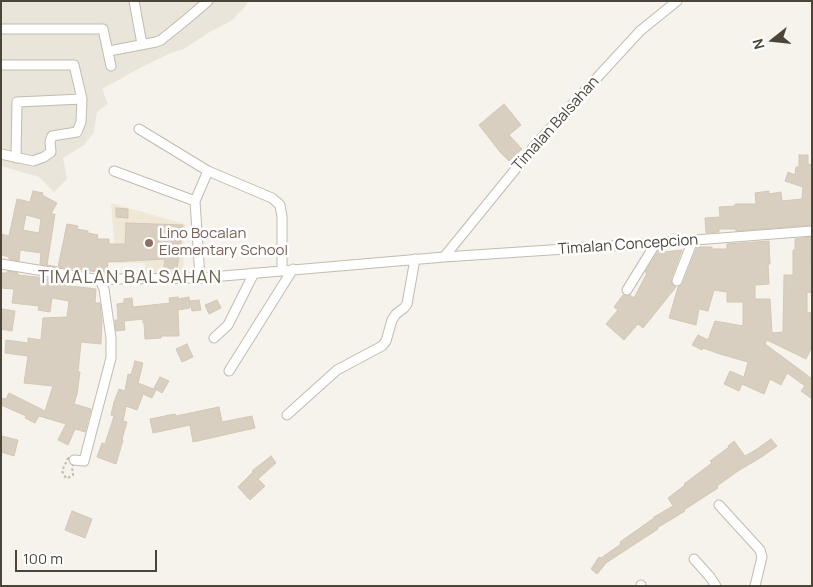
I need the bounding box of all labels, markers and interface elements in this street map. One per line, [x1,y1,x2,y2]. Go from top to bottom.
north arrow [748,15,798,65]
text: N [748,37,769,52]
street label: Timalan Balsahan [509,73,603,175]
place label: Lino Bocalan Elementary School [159,225,288,260]
street label: Timalan Concepcion [557,231,699,259]
marker: Lino Bocalan Elementary School [143,237,155,249]
district label: TIMALAN BALSAHAN [36,267,224,289]
scale bar [18,540,160,572]
text: 100 m [23,548,63,569]

